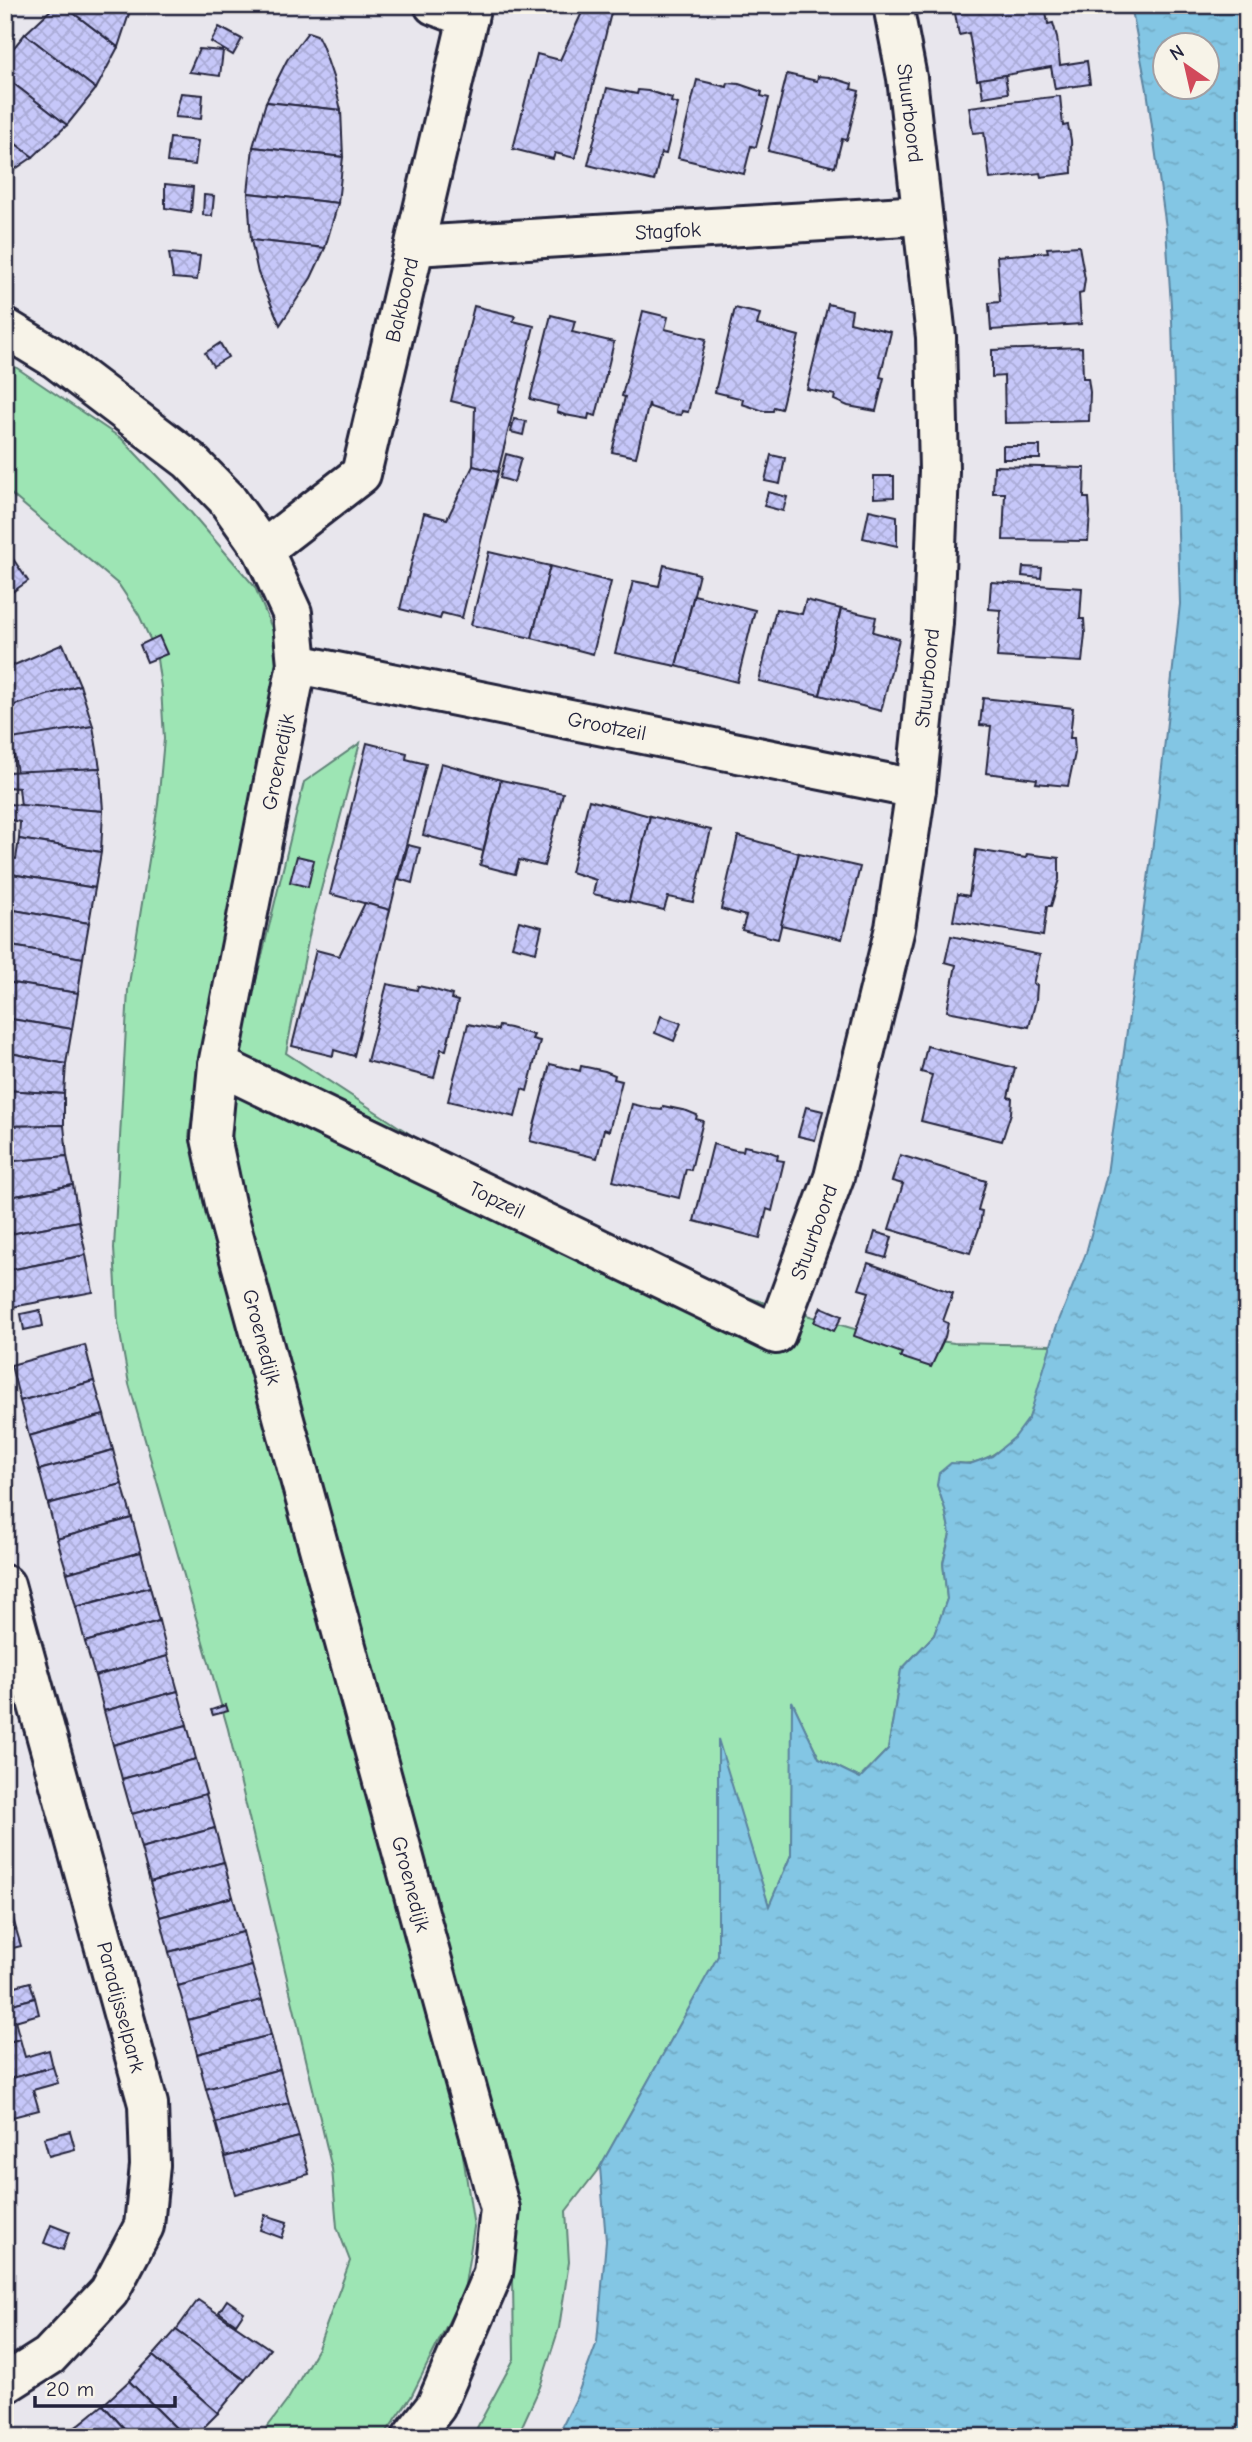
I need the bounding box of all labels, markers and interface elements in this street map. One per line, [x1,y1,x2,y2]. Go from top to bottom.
north arrow [1150,32,1220,102]
text: N [1166,40,1188,65]
street label: Stuurboord [892,62,928,164]
street label: Stagfok [635,217,701,245]
street label: Bakboord [381,255,423,345]
street label: Stuurboord [910,627,944,729]
street label: Grootzeil [566,707,648,745]
street label: Groenedijk [257,712,299,812]
street label: Topzeil [465,1176,529,1224]
street label: Stuurboord [786,1181,842,1283]
street label: Groenedijk [238,1287,286,1387]
street label: Groenedijk [387,1834,435,1934]
street label: Paradijsselpark [92,1939,150,2075]
scale bar [35,2365,175,2409]
text: 20 m [46,2377,94,2401]

